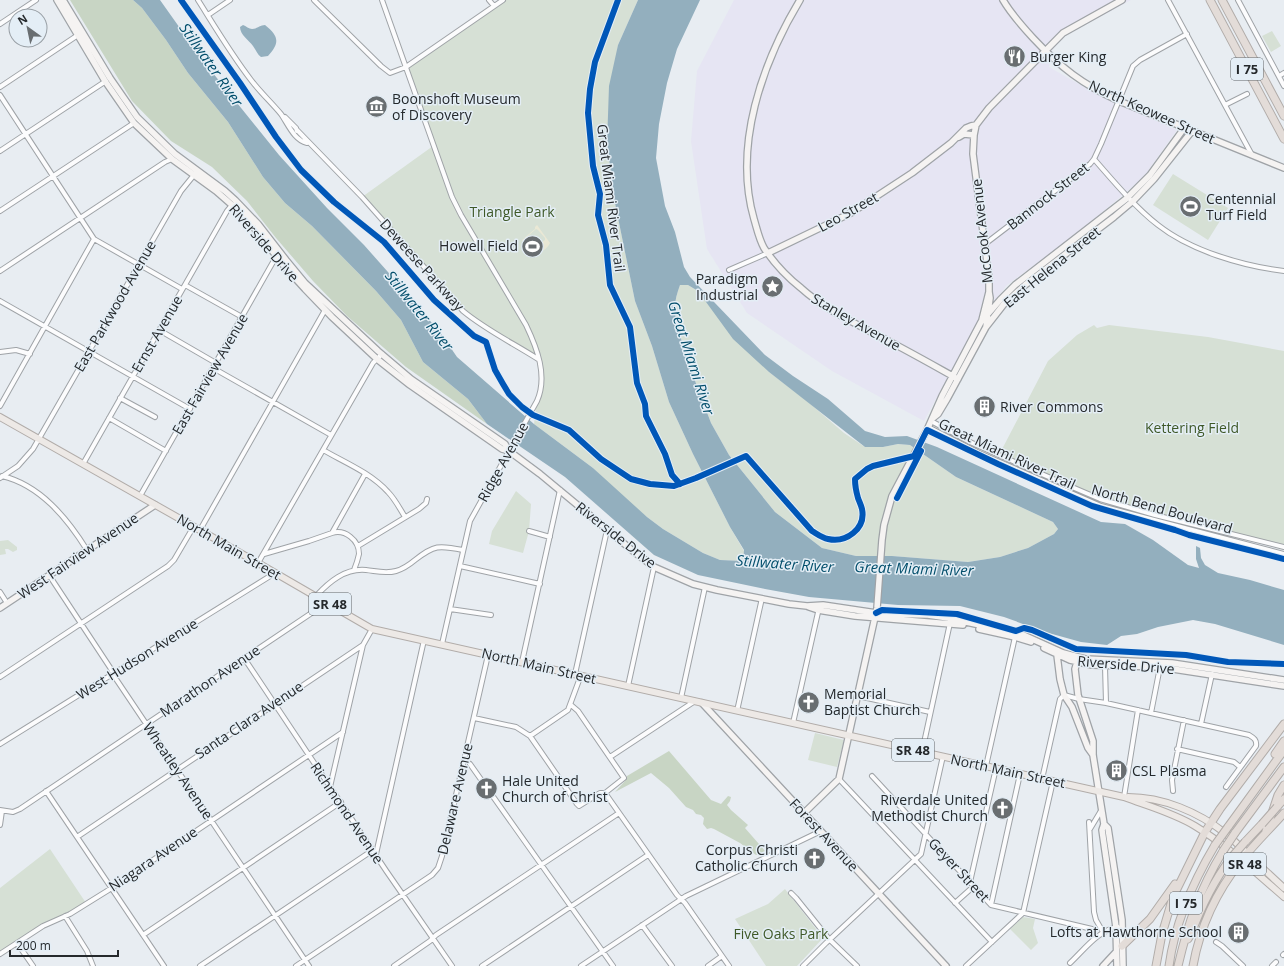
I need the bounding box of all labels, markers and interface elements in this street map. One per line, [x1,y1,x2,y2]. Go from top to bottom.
north arrow [8,8,48,48]
text: N [14,10,30,28]
water label: Stillwater River [176,19,249,111]
restaurant icon: Burger King [1002,44,1028,70]
place label: Burger King [1030,47,1107,66]
road number: I 75 [1231,58,1263,80]
street label: North Keowee Street [1086,75,1218,148]
place label: Boonshoft Museum of Discovery [392,89,521,124]
museum icon: Boonshoft Museum of Discovery [363,94,389,120]
street label: Great Miami River Trail [593,123,630,273]
street label: Bannock Street [1003,158,1093,234]
street label: McCook Avenue [967,178,996,284]
street label: Leo Street [814,187,881,236]
place label: Centennial Turf Field [1206,189,1276,224]
sports icon: Centennial Turf Field [1177,194,1203,220]
street label: Riverside Drive [225,200,304,286]
park label: Triangle Park [469,202,555,221]
street label: Deweese Parkway [376,215,469,315]
street label: East Helena Street [999,222,1104,312]
sports icon: Howell Field [520,233,546,259]
street label: East Parkwood Avenue [69,236,160,375]
place label: Howell Field [439,236,518,255]
water label: Stillwater River [381,266,459,356]
place label: Paradigm Industrial [696,269,758,304]
place icon: Paradigm Industrial [760,274,786,300]
street label: Stanley Avenue [808,288,904,355]
street label: Ernst Avenue [127,292,186,376]
water label: Great Miami River [664,298,720,418]
street label: East Fairview Avenue [167,310,252,438]
building icon: River Commons [971,394,997,420]
place label: River Commons [1000,397,1104,416]
street label: Great Miami River Trail [936,413,1079,494]
street label: Ridge Avenue [473,418,532,505]
park label: Kettering Field [1145,418,1239,437]
street label: North Bend Boulevard [1089,479,1235,538]
street label: Riverside Drive [572,497,661,572]
street label: West Fairview Avenue [14,508,142,603]
street label: North Main Street [174,509,285,584]
water label: Stillwater River [735,550,836,576]
water label: Great Miami River [854,556,975,580]
road number: SR 48 [309,593,351,615]
street label: West Hudson Avenue [72,613,201,704]
street label: Marathon Avenue [156,640,264,721]
street label: North Main Street [480,643,598,688]
street label: Riverside Drive [1077,651,1175,678]
street label: Santa Clara Avenue [191,676,307,763]
place label: Memorial Baptist Church [824,684,920,719]
church icon: Memorial Baptist Church [796,689,822,715]
street label: Wheatley Avenue [139,719,218,823]
road number: SR 48 [892,739,934,761]
street label: Delaware Avenue [432,741,477,857]
street label: North Main Street [949,749,1067,792]
street label: Richmond Avenue [306,758,388,867]
building icon: CSL Plasma [1104,758,1130,784]
place label: CSL Plasma [1132,761,1207,780]
place label: Hale United Church of Christ [502,771,608,806]
church icon: Hale United Church of Christ [474,776,500,802]
place label: Riverdale United Methodist Church [871,790,988,825]
street label: Forest Avenue [786,794,863,875]
church icon: Riverdale United Methodist Church [990,795,1016,821]
street label: Niagara Avenue [105,822,201,895]
street label: Geyer Street [925,833,994,906]
place label: Corpus Christi Catholic Church [695,840,798,875]
church icon: Corpus Christi Catholic Church [801,845,827,871]
road number: SR 48 [1224,853,1266,875]
road number: I 75 [1170,892,1202,914]
building icon: Lofts at Hawthorne School [1225,919,1251,945]
place label: Lofts at Hawthorne School [1050,922,1222,941]
park label: Five Oaks Park [734,924,829,943]
scale bar [10,932,118,958]
text: 200 m [16,937,51,954]

